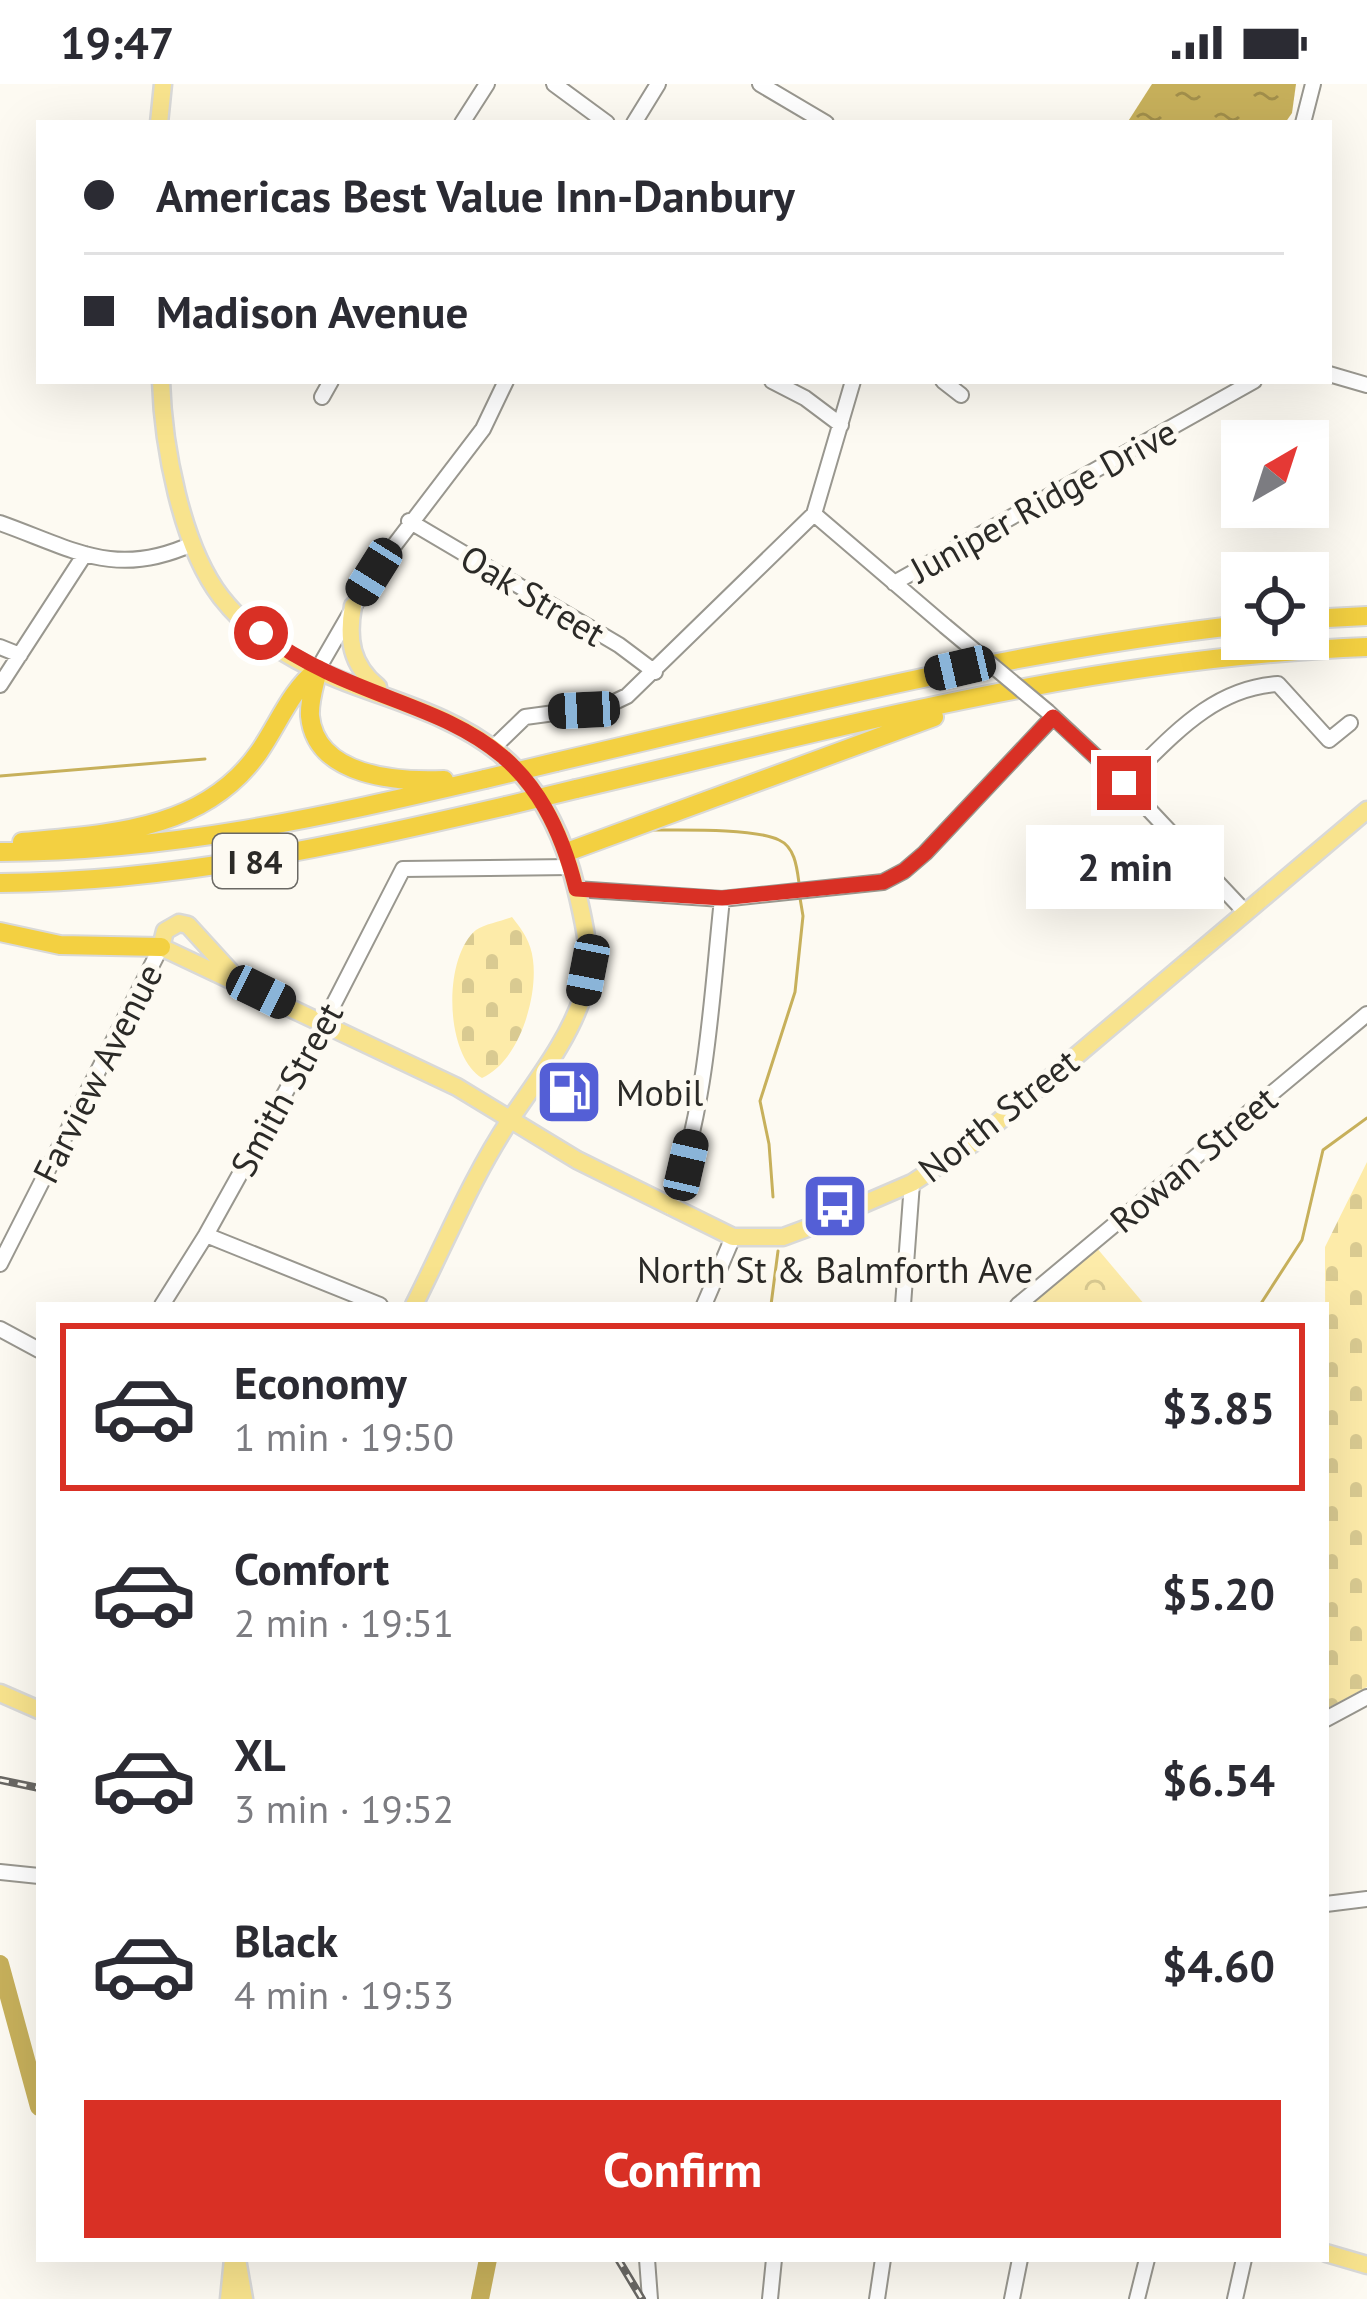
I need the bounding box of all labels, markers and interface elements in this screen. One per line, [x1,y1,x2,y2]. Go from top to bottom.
text: 19:47 [60,13,174,71]
text: Americas Best Value Inn-Danbury [156,166,795,224]
text: Madison Avenue [156,282,468,340]
street label: Juniper Ridge Drive [900,407,1184,594]
north arrow [1221,420,1329,528]
map controls [1221,420,1329,660]
car [340,532,408,612]
street label: Oak Street [452,534,614,656]
button: locate [1221,552,1329,660]
route start [234,606,288,660]
car [921,642,999,694]
car [547,690,621,730]
route end [1097,756,1151,810]
callout: 2 min [1025,825,1223,909]
road number: I 84 [213,834,297,888]
text: 2 min [1077,841,1173,892]
car [563,931,613,1009]
street label: Farview Avenue [22,955,172,1191]
car [221,960,301,1024]
street label: Smith Street [219,994,353,1184]
street label: North Street [909,1038,1087,1192]
fuel station icon: Mobil [534,1057,604,1127]
place label: Mobil [616,1069,704,1116]
street label: Rowan Street [1100,1075,1286,1243]
car [660,1126,712,1204]
bus stop icon: North St & Balmforth Ave [800,1171,870,1241]
place label: North St & Balmforth Ave [637,1246,1033,1293]
icon: car [90,1353,198,1461]
text: Economy [234,1353,407,1411]
text: $3.85 [1162,1378,1275,1436]
text: 1 min · 19:50 [234,1411,454,1462]
icon: car [90,1539,198,1647]
text: Comfort [234,1539,389,1597]
text: $5.20 [1162,1564,1275,1622]
text: 2 min · 19:51 [234,1597,454,1648]
icon: car [90,1725,198,1833]
text: XL [234,1725,286,1783]
text: $6.54 [1162,1750,1275,1808]
text: 3 min · 19:52 [234,1783,454,1834]
icon: car [90,1911,198,2019]
text: Black [234,1911,338,1969]
text: $4.60 [1162,1936,1275,1994]
text: 4 min · 19:53 [234,1969,454,2020]
button: Confirm [84,2100,1281,2238]

